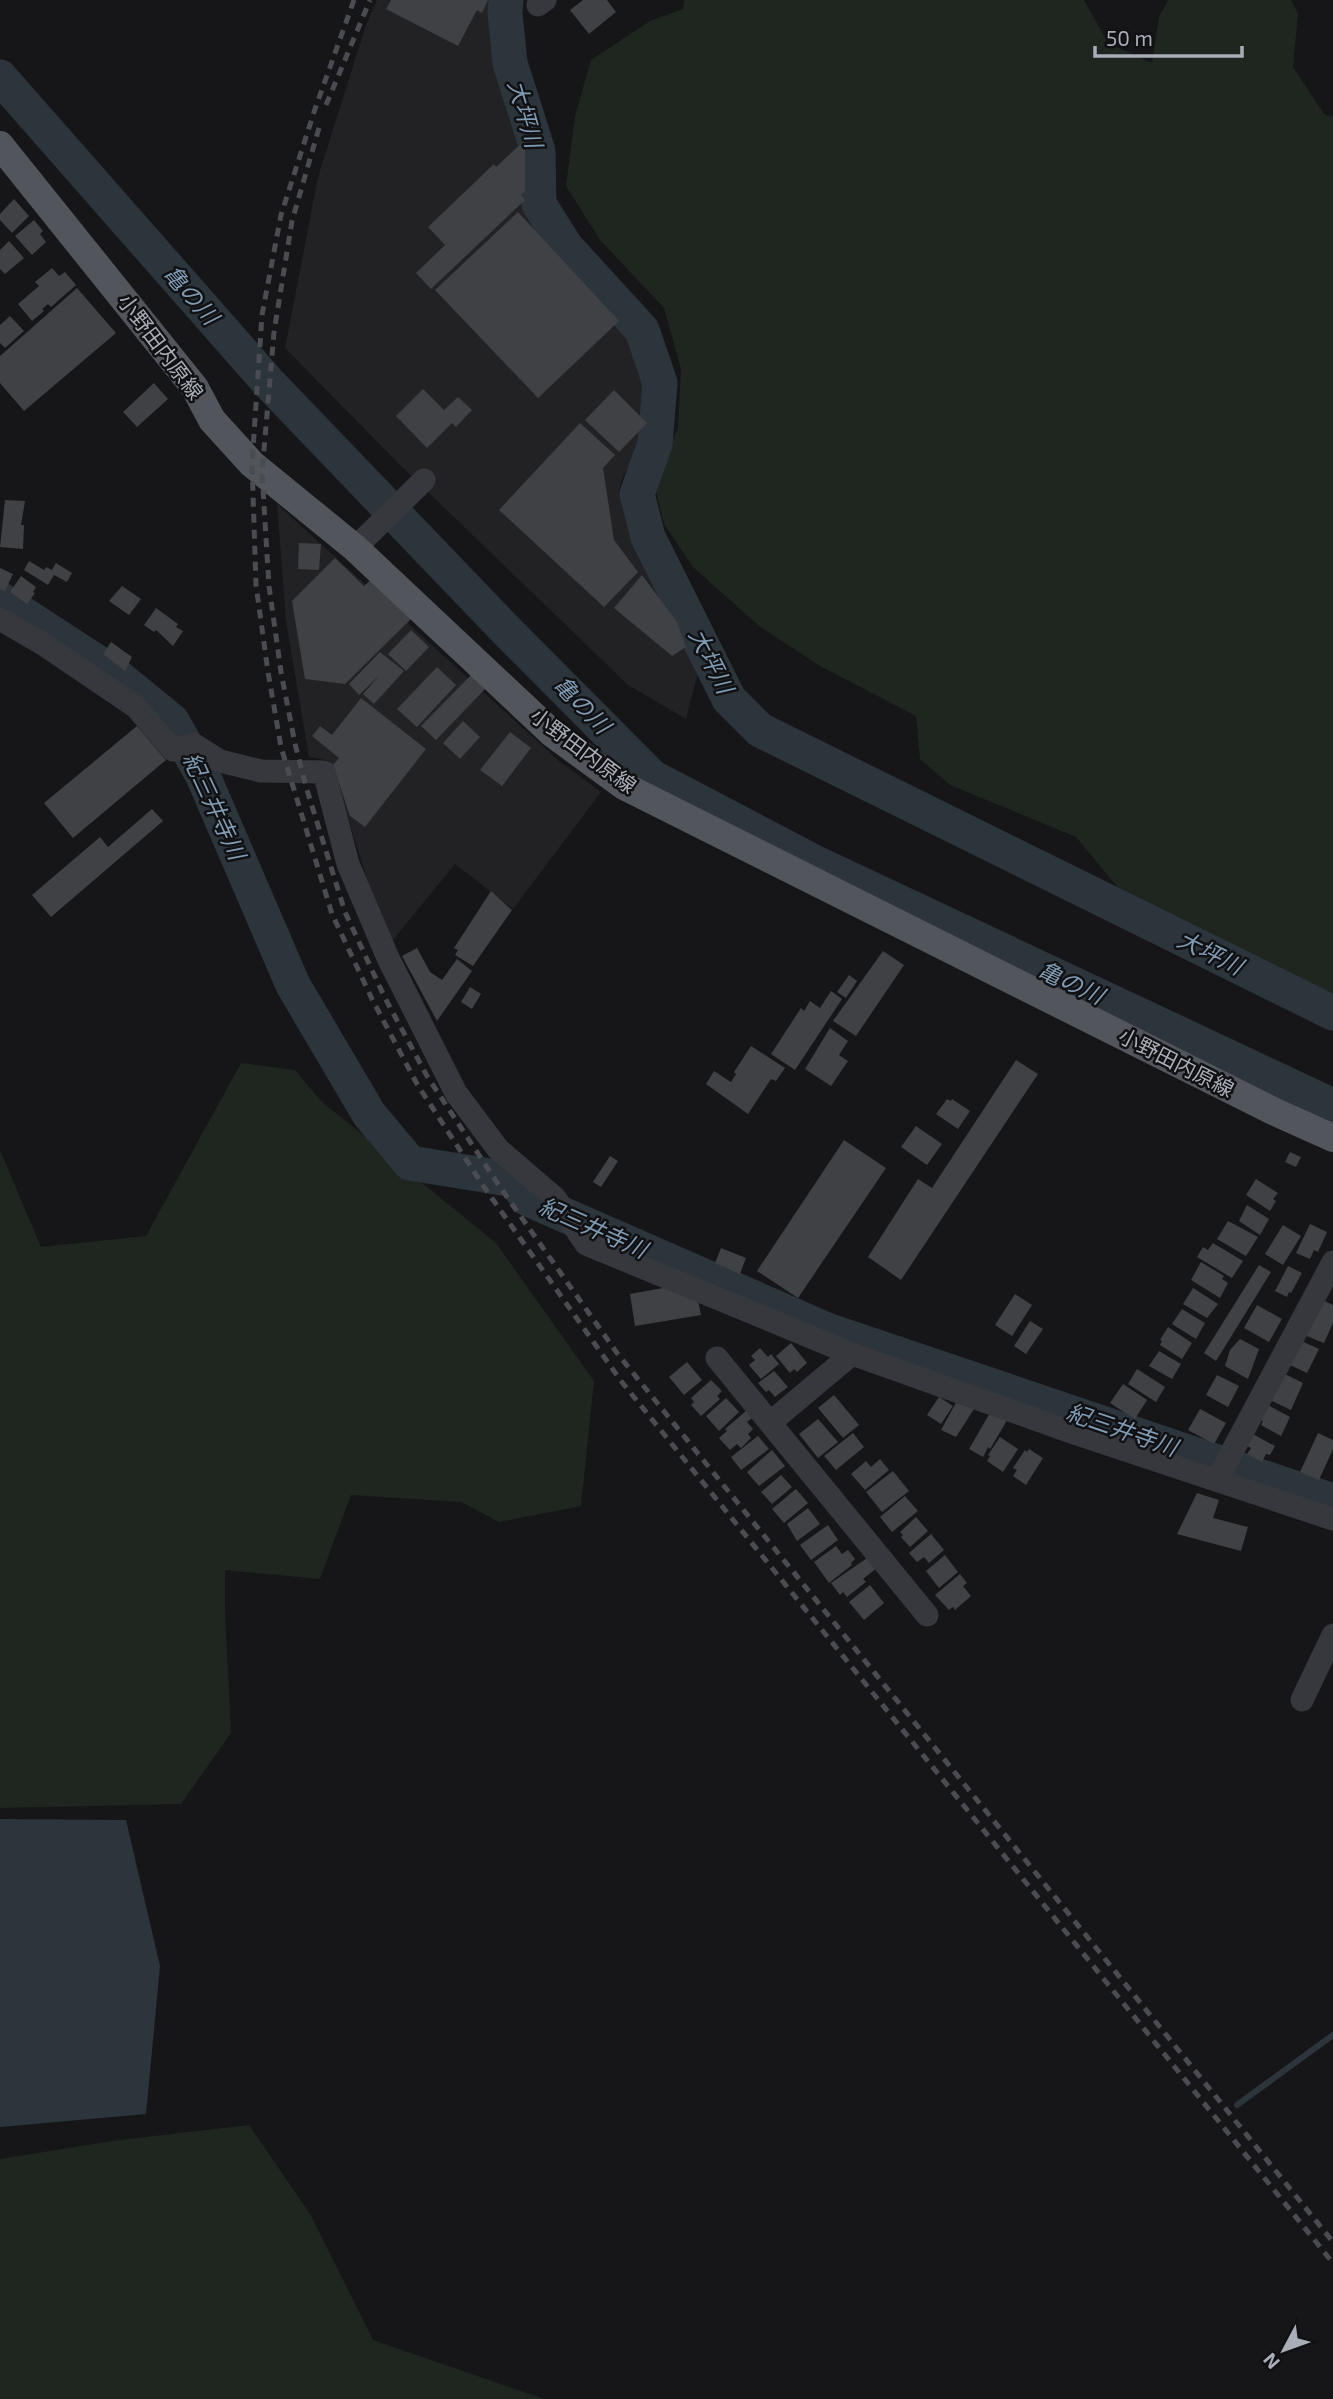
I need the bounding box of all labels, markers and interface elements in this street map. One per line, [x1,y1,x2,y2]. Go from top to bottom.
scale bar [1095,14,1242,58]
text: 50 m [1106,25,1153,50]
water label: 大坪川 [503,77,550,154]
water label: 亀の川 [159,259,227,332]
street label: 小野田内原線 [113,288,209,404]
water label: 大坪川 [684,623,741,700]
water label: 亀の川 [549,670,619,741]
street label: 小野田内原線 [526,702,642,798]
water label: 紀三井寺川 [178,748,253,866]
water label: 大坪川 [1173,924,1250,981]
water label: 亀の川 [1034,955,1111,1011]
street label: 小野田内原線 [1115,1022,1238,1101]
water label: 紀三井寺川 [535,1191,654,1264]
water label: 紀三井寺川 [1063,1397,1184,1462]
north arrow [1249,2315,1319,2385]
text: N [1258,2349,1284,2374]

